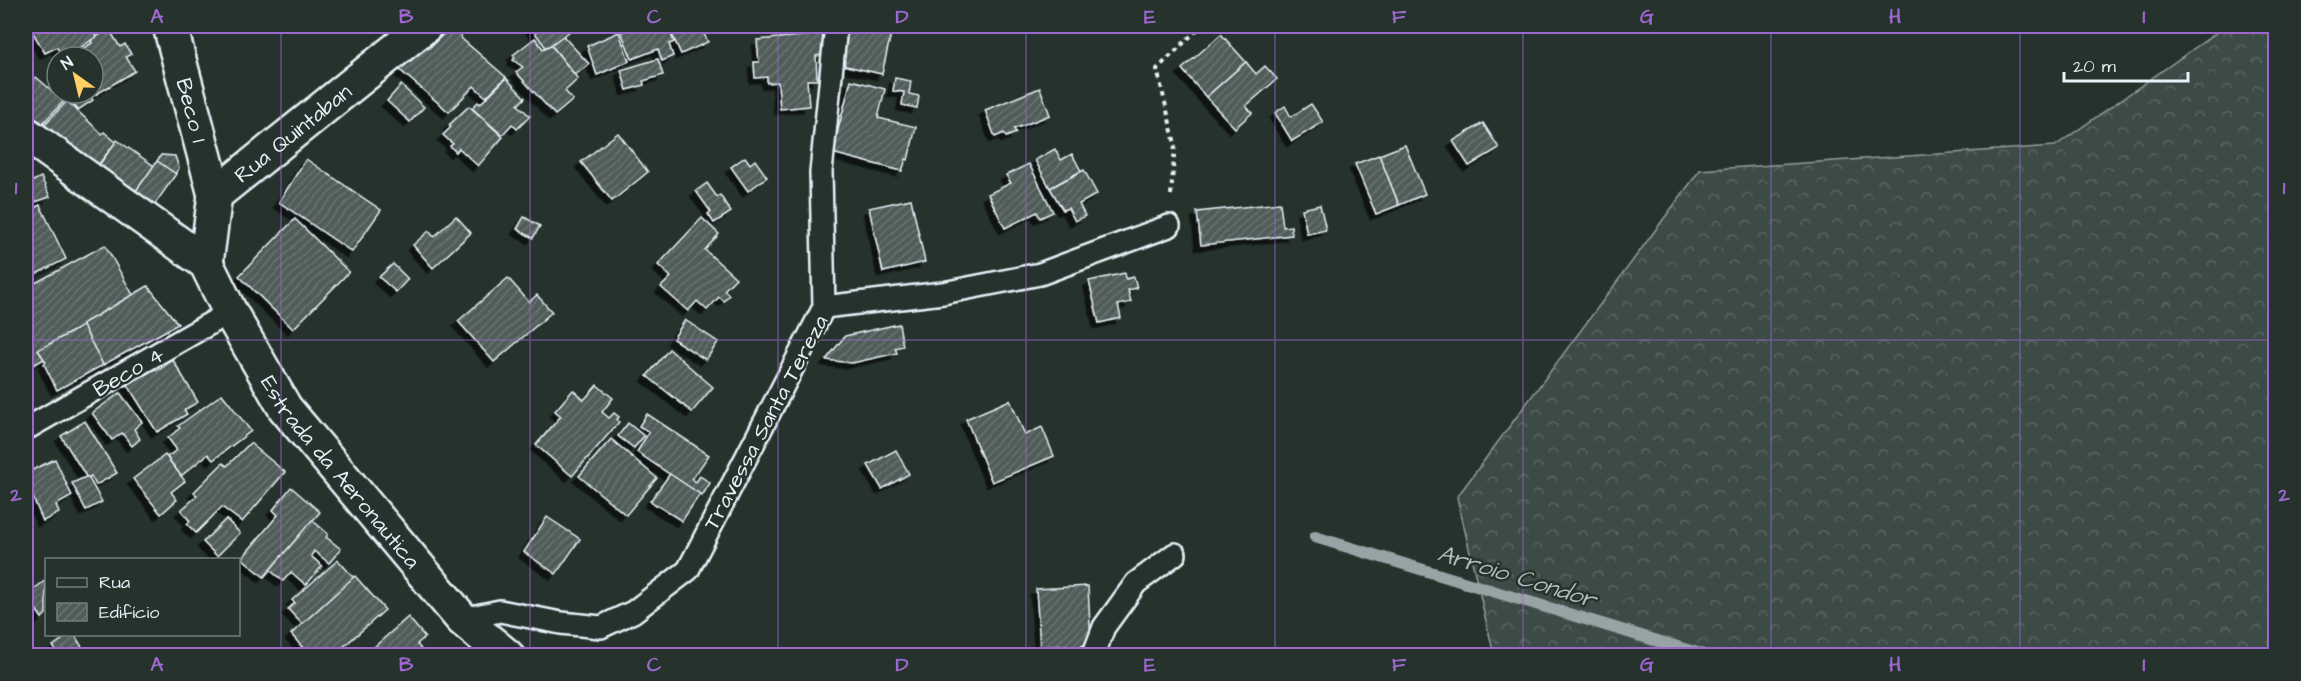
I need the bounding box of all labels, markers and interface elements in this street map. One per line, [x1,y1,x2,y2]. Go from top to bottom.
text: A [151,3,164,31]
text: B [399,3,414,31]
text: C [647,3,662,31]
text: D [896,3,909,31]
text: E [1144,3,1156,31]
text: F [1392,3,1407,31]
text: G [1640,3,1654,31]
text: H [1889,3,1901,31]
text: I [2142,3,2146,31]
north arrow [45,45,105,105]
scale bar [2064,45,2188,83]
text: N [57,51,77,75]
text: 20 m [2073,54,2116,79]
street label: Beco 1 [168,75,214,146]
street label: Rua Quintaban [228,77,359,191]
text: 1 [15,174,18,202]
text: 1 [2283,174,2286,202]
street label: Travessa Santa Tereza [696,310,836,536]
street label: Beco 4 [87,339,170,405]
street label: Estrada da Aeronautica [252,370,427,576]
text: 2 [9,481,22,509]
text: 2 [2277,481,2290,509]
water label: Arroio Condor [1433,537,1603,618]
legend [45,558,240,636]
text: Rua [99,570,130,595]
text: Edifício [99,600,159,625]
text: A [151,651,164,679]
text: B [399,651,414,679]
text: C [647,651,662,679]
text: D [896,651,909,679]
text: E [1144,651,1156,679]
text: F [1392,651,1407,679]
text: G [1640,651,1654,679]
text: H [1889,651,1901,679]
text: I [2142,651,2146,679]

